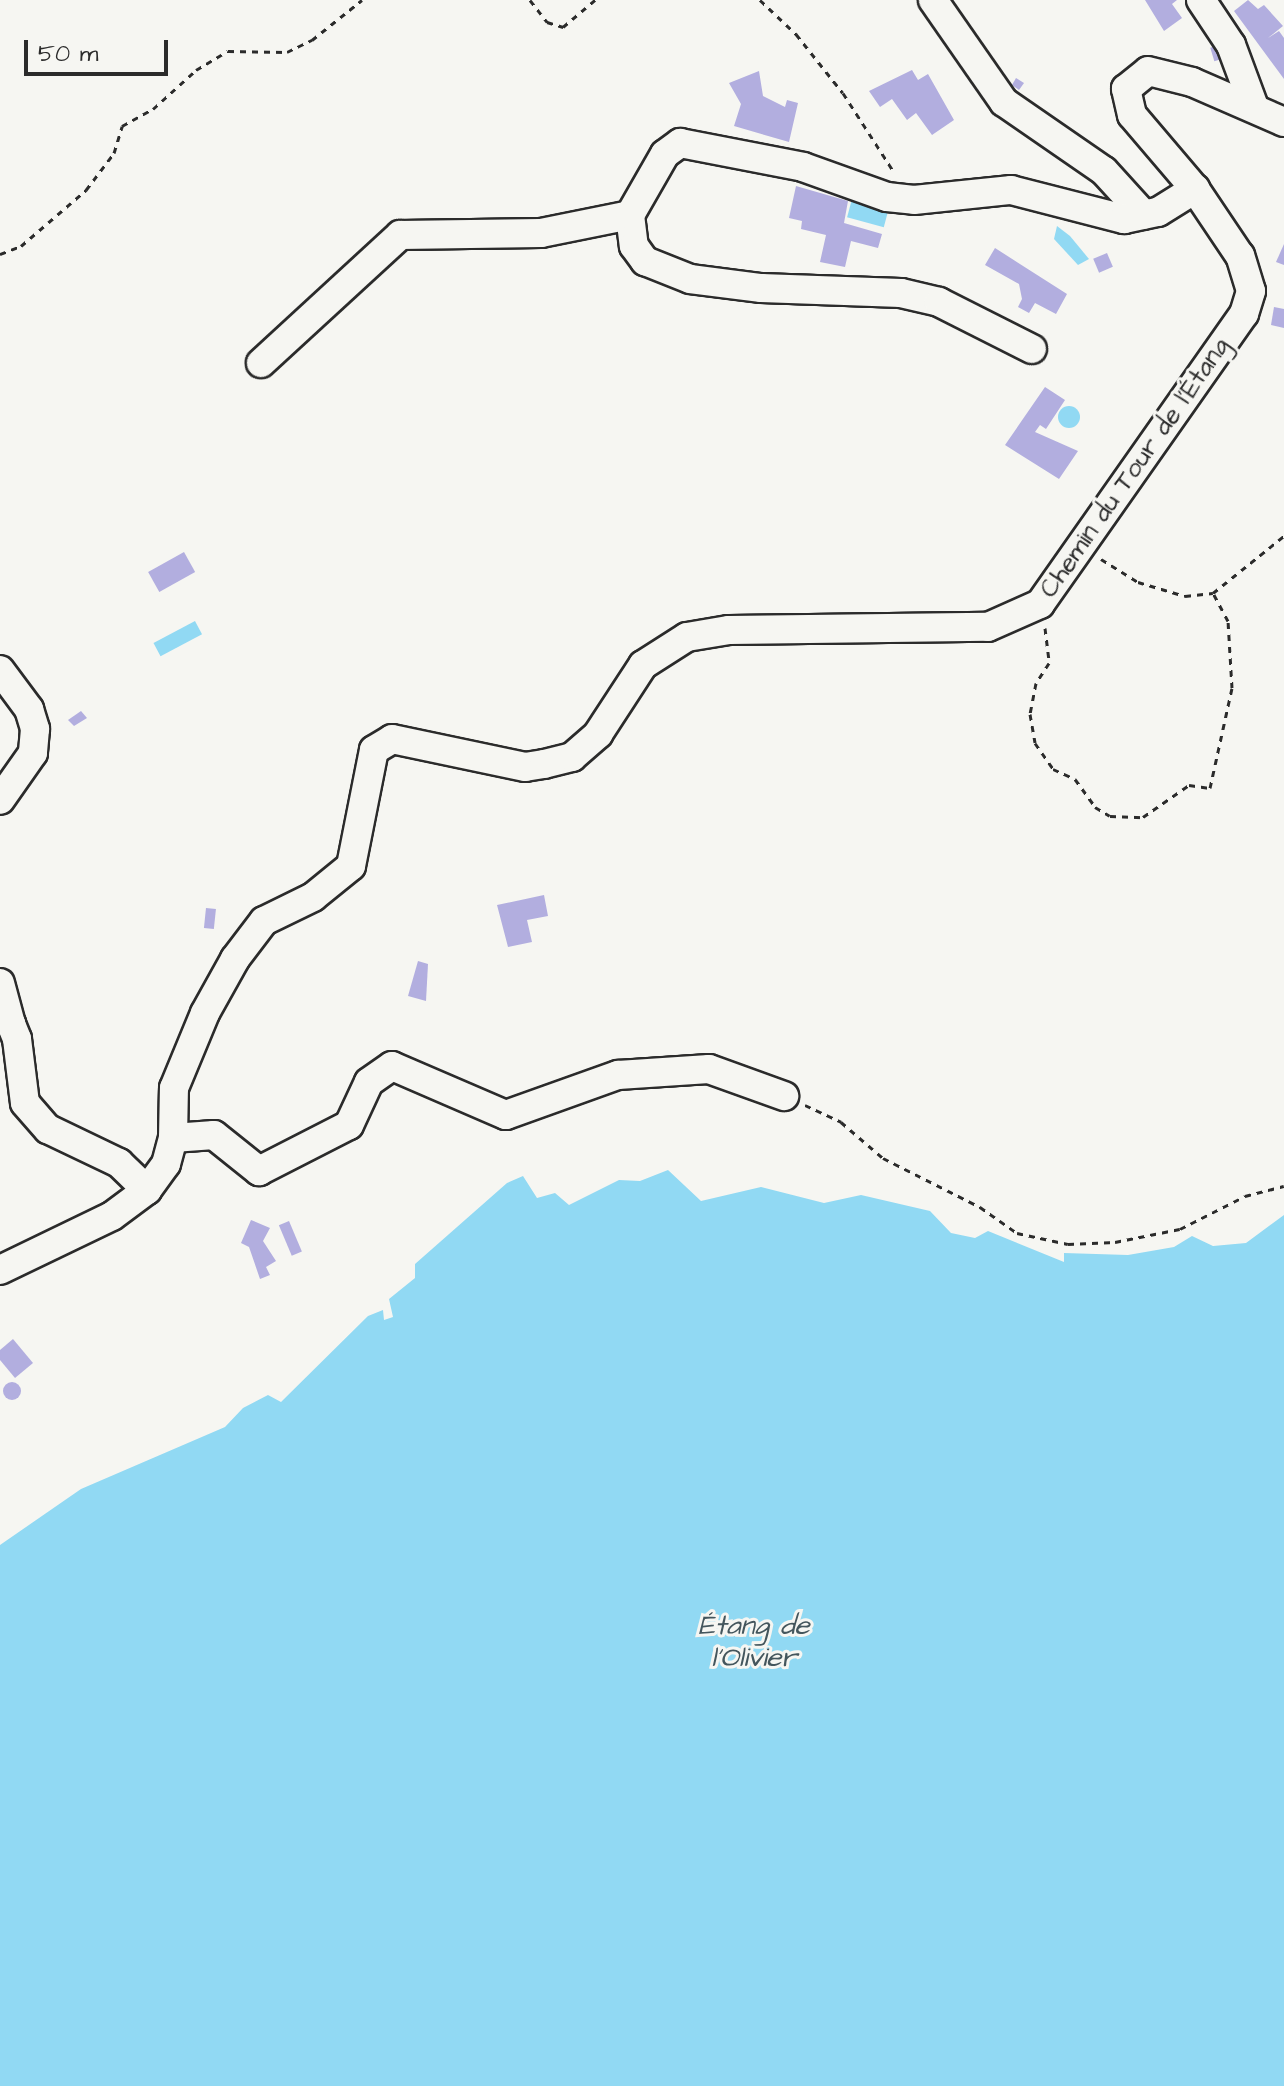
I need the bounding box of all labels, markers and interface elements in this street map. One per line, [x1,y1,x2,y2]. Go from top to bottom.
scale bar [28,24,172,74]
text: 50 m [38,37,98,71]
street label: Chemin du Tour de l'Étang [1033,332,1237,604]
water label: Étang de l'Olivier [698,1609,810,1675]

